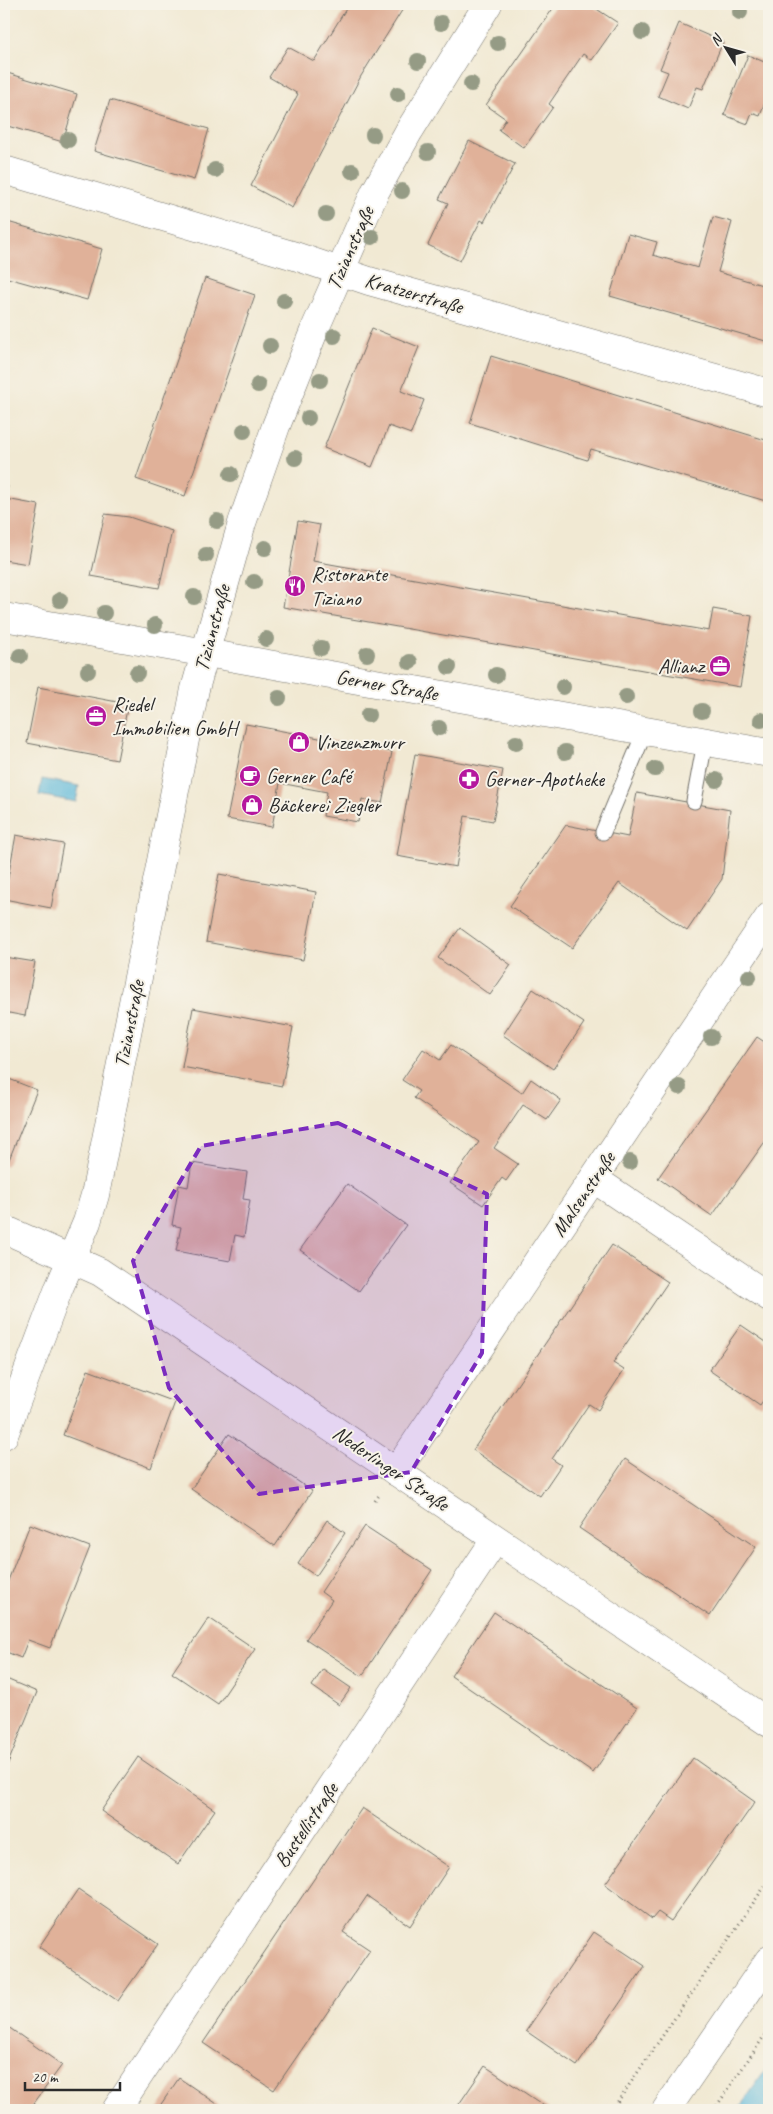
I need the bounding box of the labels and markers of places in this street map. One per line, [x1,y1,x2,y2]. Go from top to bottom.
place label: Ristorante Tiziano [311,561,389,611]
restaurant icon: Ristorante Tiziano [283,574,307,598]
place label: Allianz [658,653,706,679]
office icon: Allianz [708,654,732,678]
place label: Riedel Immobilien GmbH [112,691,240,741]
office icon: Riedel Immobilien GmbH [84,704,108,728]
place label: Vinzenzmurr [315,729,406,755]
shop icon: Vinzenzmurr [287,730,311,754]
place label: Gerner Café [266,763,354,789]
cafe icon: Gerner Café [238,764,262,788]
place label: Gerner-Apotheke [485,766,605,792]
pharmacy icon: Gerner-Apotheke [457,767,481,791]
place label: Bäckerei Ziegler [268,792,382,818]
shop icon: Bäckerei Ziegler [240,793,264,817]

